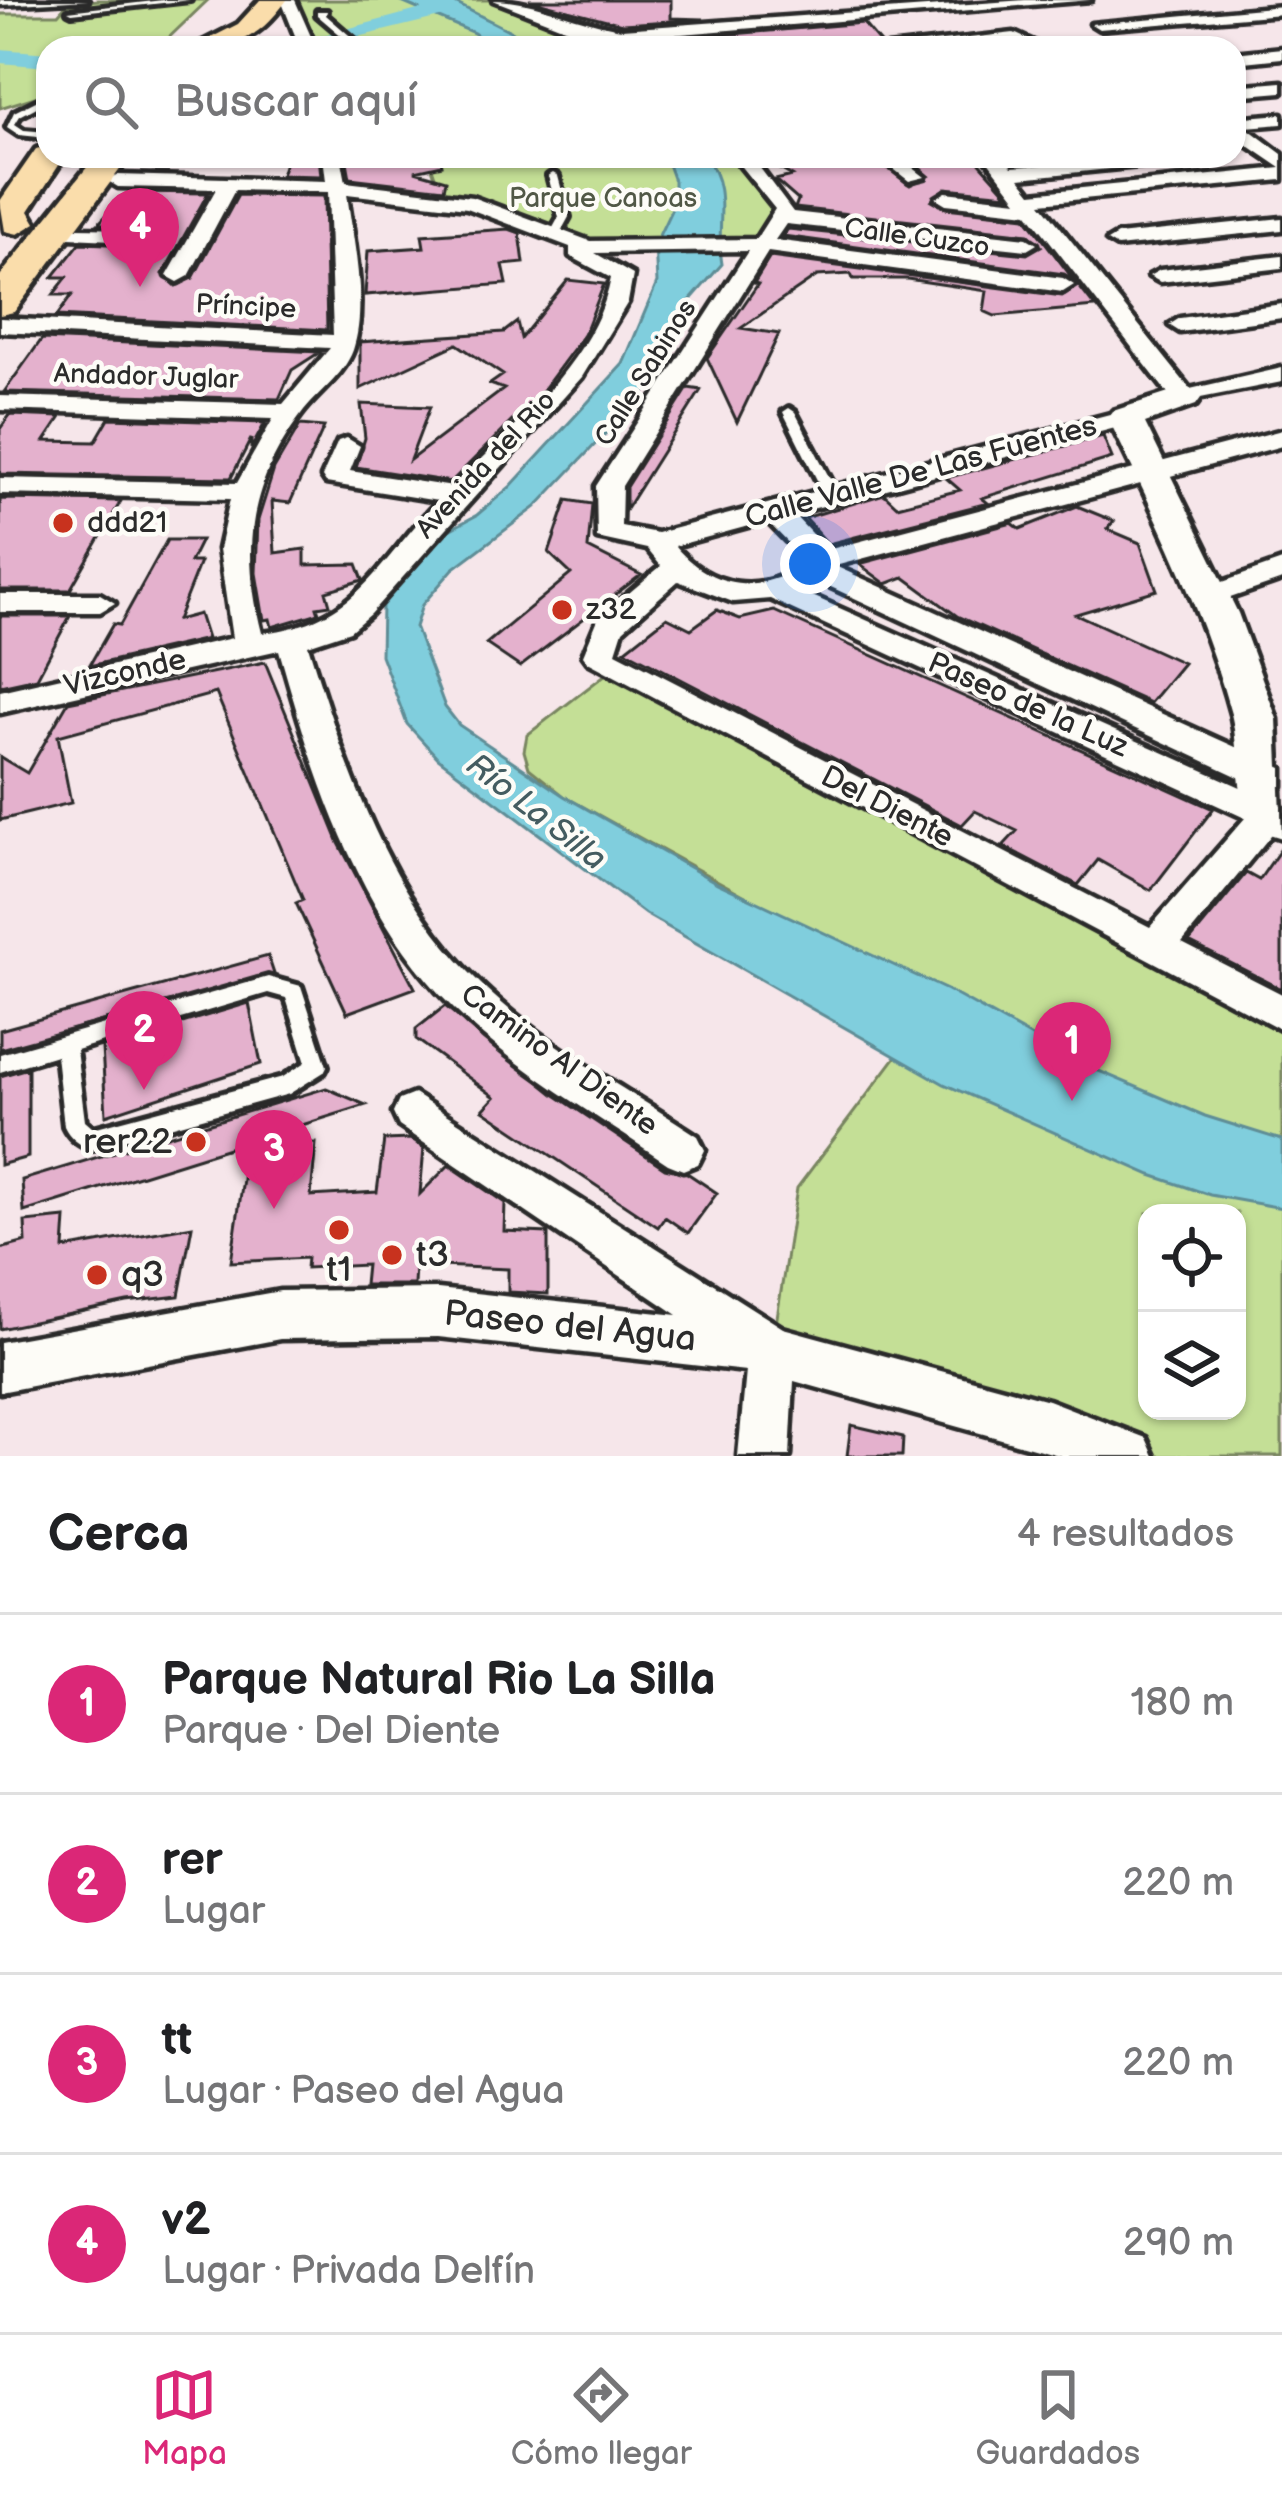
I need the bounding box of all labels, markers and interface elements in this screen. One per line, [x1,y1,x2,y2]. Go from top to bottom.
search box [36,36,1246,168]
icon: search [78,69,144,135]
text: Buscar aquí [174,75,417,130]
park label: Parque Canoas [509,183,697,215]
pin: 4 [101,188,179,287]
street label: Calle Cuzco [842,212,992,264]
street label: Príncipe [195,288,297,326]
street label: Calle Sabinos [588,294,704,452]
street label: Andador Juglar [53,358,240,396]
street label: Avenida del Rio [410,385,562,545]
street label: Calle Valle De Las Fuentes [741,408,1101,536]
place label: ddd21 [87,505,167,541]
marker: ddd21 [50,510,76,536]
your location [780,534,840,594]
place label: z32 [586,592,637,628]
marker: z32 [549,597,575,623]
street label: Vizconde [60,641,190,705]
street label: Paseo de la Luz [922,645,1134,766]
water label: Río La Silla [458,745,614,879]
street label: Del Diente [815,758,959,856]
street label: Camino Al Diente [453,976,665,1144]
pin: 2 [105,991,183,1090]
pin: 1 [1033,1002,1111,1101]
pin: 3 [235,1110,313,1209]
place label: rer22 [83,1121,172,1164]
marker: rer22 [183,1129,209,1155]
map controls [1138,1204,1246,1420]
button: locate [1138,1204,1246,1312]
marker: t1 [326,1217,352,1243]
place label: t3 [416,1234,449,1277]
marker: t3 [379,1242,405,1268]
place label: t1 [327,1249,351,1292]
place label: q3 [121,1254,164,1297]
marker: q3 [84,1262,110,1288]
street label: Paseo del Agua [442,1292,698,1362]
button: layers [1138,1312,1246,1420]
text: Cerca [48,1504,190,1565]
text: 4 resultados [1017,1511,1234,1558]
text: Parque Natural Rio La Silla [162,1653,716,1708]
text: 1 [79,1680,95,1727]
text: 180 m [1130,1680,1234,1727]
text: Parque · Del Diente [162,1708,500,1755]
text: rer [162,1833,223,1888]
text: 2 [75,1860,99,1907]
text: 220 m [1122,1860,1234,1907]
text: Lugar [162,1888,265,1935]
text: tt [162,2013,192,2068]
text: 3 [76,2040,98,2087]
text: 220 m [1122,2040,1234,2087]
text: Lugar · Paseo del Agua [162,2068,565,2115]
text: v2 [162,2193,210,2248]
text: 4 [76,2220,98,2267]
text: 290 m [1123,2220,1234,2267]
text: Lugar · Privada Delfín [162,2248,535,2295]
tab: Mapa [142,2362,227,2474]
tab: Cómo llegar [511,2362,692,2474]
tab: Guardados [975,2362,1140,2474]

